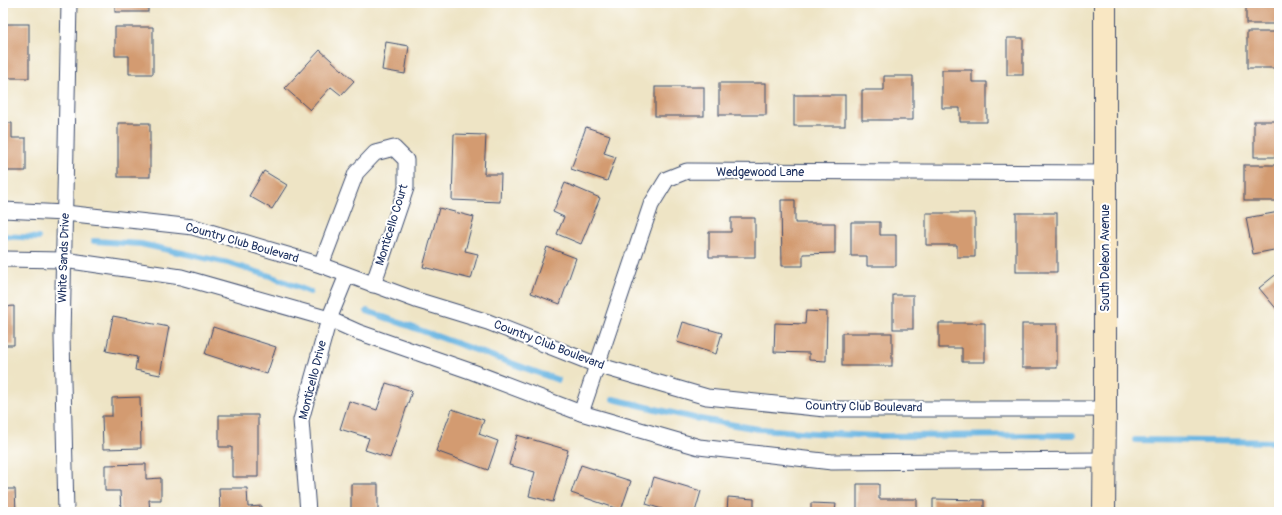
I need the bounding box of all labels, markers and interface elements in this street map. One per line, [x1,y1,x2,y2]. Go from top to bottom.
street label: Wedgewood Lane [716,165,804,180]
street label: Monticello Court [372,182,412,268]
street label: South Deleon Avenue [1098,204,1113,312]
street label: White Sands Drive [55,213,73,303]
street label: Country Club Boulevard [184,220,300,266]
street label: Country Club Boulevard [492,317,606,373]
street label: Monticello Drive [296,339,330,421]
street label: Country Club Boulevard [805,398,923,416]

